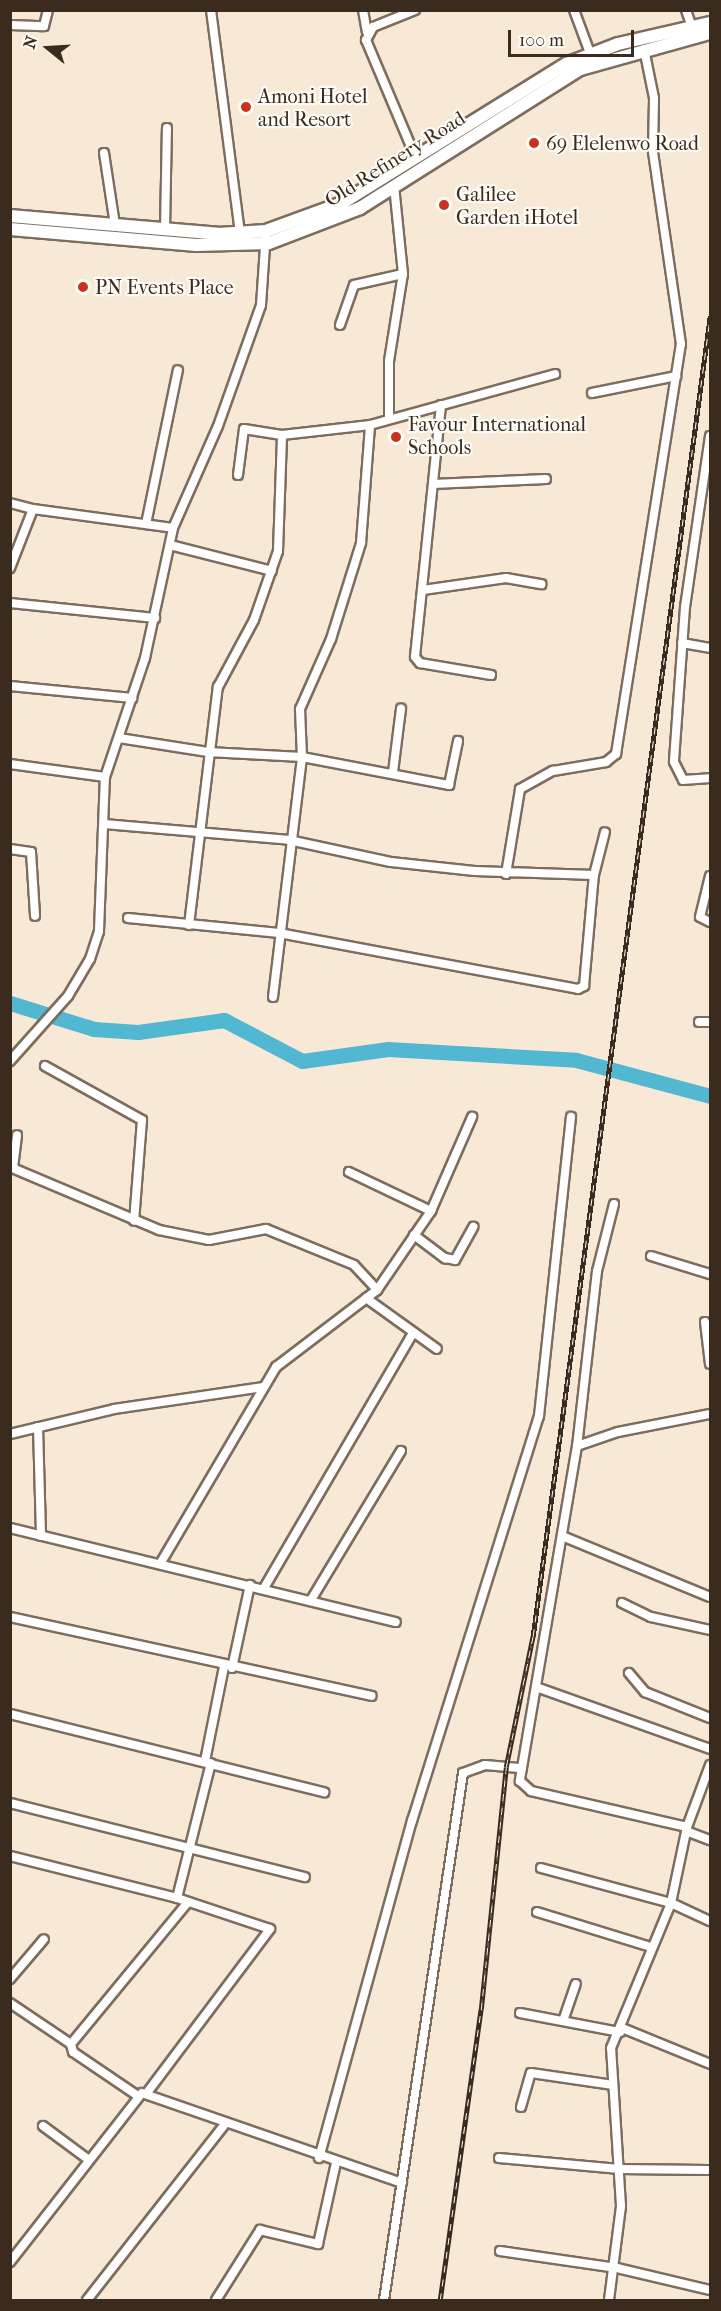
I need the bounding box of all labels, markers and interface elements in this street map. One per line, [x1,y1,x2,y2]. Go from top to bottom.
north arrow [18,18,78,78]
scale bar [511,18,637,56]
text: 100 m [519,30,564,51]
text: N [19,34,41,51]
place label: Amoni Hotel and Resort [258,84,367,131]
marker: Amoni Hotel and Resort [239,100,253,114]
street label: Old Refinery Road [320,106,470,212]
place label: 69 Elelenwo Road [546,131,699,155]
marker: 69 Elelenwo Road [527,136,541,150]
place label: Galilee Garden iHotel [456,182,578,229]
marker: Galilee Garden iHotel [437,198,451,212]
place label: PN Events Place [95,275,234,299]
marker: PN Events Place [76,280,90,294]
place label: Favour International Schools [408,413,586,460]
marker: Favour International Schools [389,430,403,444]

